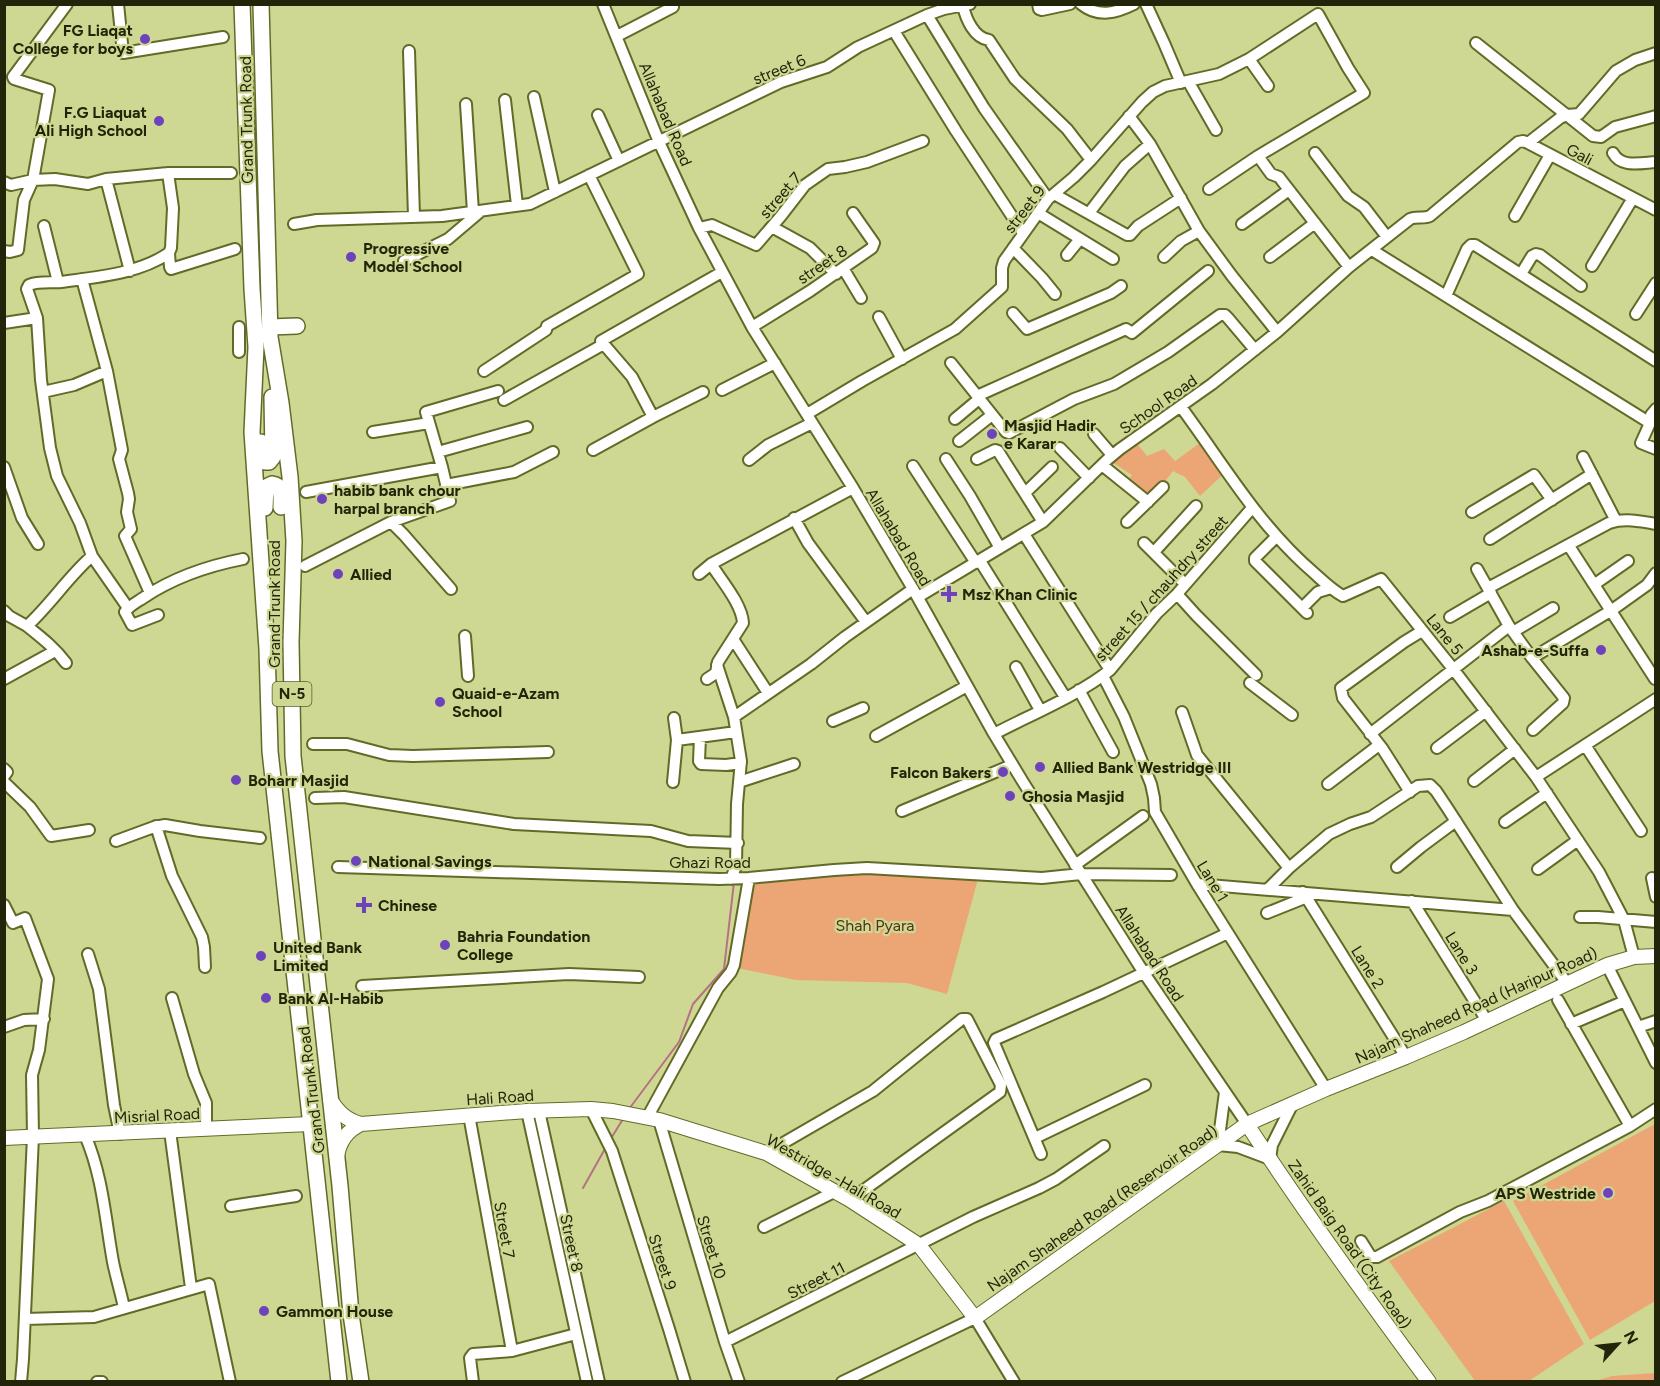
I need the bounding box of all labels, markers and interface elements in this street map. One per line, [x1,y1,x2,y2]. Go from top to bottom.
place label: FG Liaqat College for boys [13,21,134,58]
marker: FG Liaqat College for boys [138,32,152,46]
street label: street 6 [750,50,808,89]
street label: Grand Trunk Road [236,56,257,184]
street label: Allahabad Road [635,59,696,169]
place label: F.G Liaquat Ali High School [35,103,147,140]
marker: F.G Liaquat Ali High School [152,114,166,128]
street label: Gali [1563,140,1596,169]
street label: street 7 [755,168,806,222]
street label: street 9 [1000,182,1049,237]
place label: Progressive Model School [363,239,462,276]
street label: street 8 [794,241,851,288]
marker: Progressive Model School [344,250,358,264]
street label: School Road [1116,371,1201,438]
place label: Masjid Hadir e Karar [1004,416,1096,453]
marker: Masjid Hadir e Karar [985,427,999,441]
place label: habib bank chour harpal branch [334,481,461,518]
street label: Allahabad Road [862,485,935,590]
marker: habib bank chour harpal branch [315,492,329,506]
street label: street 15 / chauhdry street [1091,512,1232,665]
street label: Grand Trunk Road [265,540,284,668]
place label: Allied [350,565,392,584]
marker: Allied [331,567,345,581]
marker: Msz Khan Clinic [940,585,958,603]
place label: Msz Khan Clinic [962,585,1078,604]
street label: Lane 5 [1422,610,1467,659]
place label: Ashab-e-Suffa [1481,641,1589,660]
marker: Ashab-e-Suffa [1594,643,1608,657]
road number: N-5 [272,682,312,706]
place label: Quaid-e-Azam School [452,684,559,721]
marker: Quaid-e-Azam School [433,695,447,709]
place label: Allied Bank Westridge III [1052,758,1231,777]
marker: Allied Bank Westridge III [1033,760,1047,774]
place label: Falcon Bakers [890,763,992,782]
marker: Falcon Bakers [996,765,1010,779]
place label: Boharr Masjid [248,771,349,790]
marker: Boharr Masjid [229,773,243,787]
place label: Ghosia Masjid [1022,787,1124,806]
marker: Ghosia Masjid [1003,789,1017,803]
place label: National Savings [368,852,492,871]
street label: Ghazi Road [669,853,751,872]
marker: National Savings [349,854,363,868]
street label: Lane 1 [1193,857,1232,905]
marker: Chinese [355,896,373,914]
place label: Chinese [378,896,437,915]
street label: Allahabad Road [1111,902,1188,1005]
park label: Shah Pyara [835,916,915,935]
place label: Bahria Foundation College [457,927,590,964]
street label: Lane 3 [1441,928,1482,978]
place label: United Bank Limited [273,938,362,975]
marker: Bahria Foundation College [438,938,452,952]
street label: Lane 2 [1347,942,1388,992]
street label: Najam Shaheed Road (Haripur Road) [1352,943,1600,1068]
marker: United Bank Limited [254,949,268,963]
place label: Bank Al-Habib [278,989,384,1008]
marker: Bank Al-Habib [259,991,273,1005]
street label: Grand Trunk Road [294,1025,329,1155]
street label: Hali Road [465,1086,535,1109]
street label: Misrial Road [113,1104,201,1127]
street label: Najam Shaheed Road (Reservoir Road) [983,1121,1221,1296]
street label: Westridge -Hali Road [763,1130,904,1223]
street label: Zahid Baig Road (City Road) [1284,1156,1415,1332]
place label: APS Westride [1495,1184,1596,1203]
marker: APS Westride [1601,1186,1615,1200]
street label: Street 7 [490,1200,519,1260]
street label: Street 8 [556,1212,587,1274]
street label: Street 10 [693,1213,730,1281]
street label: Street 9 [645,1232,680,1293]
street label: Street 11 [784,1258,848,1303]
place label: Gammon House [276,1302,393,1321]
marker: Gammon House [257,1304,271,1318]
north arrow [1588,1314,1648,1374]
text: N [1620,1328,1642,1347]

